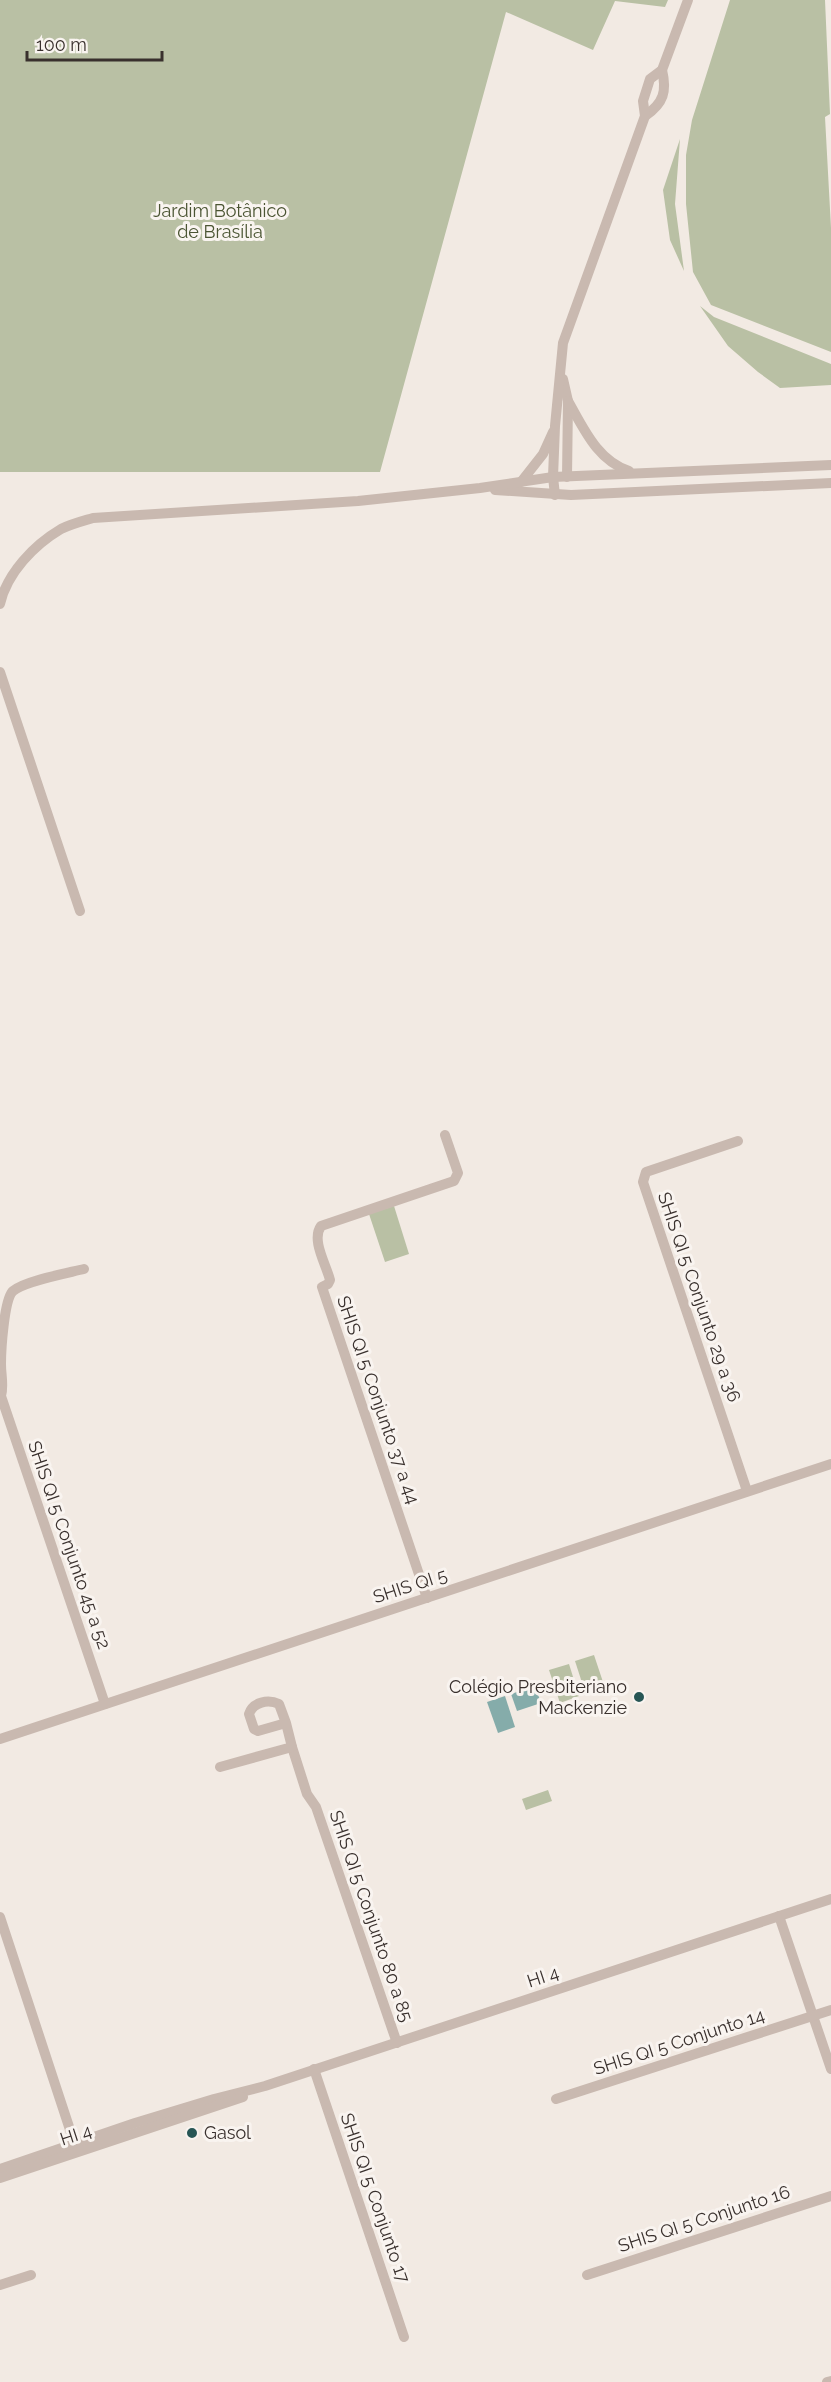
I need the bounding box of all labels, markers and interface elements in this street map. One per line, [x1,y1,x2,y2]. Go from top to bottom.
scale bar [27,24,162,62]
text: 100 m [36,34,87,55]
park label: Jardim Botânico de Brasília [153,200,287,242]
street label: SHIS QI 5 Conjunto 29 a 36 [654,1189,745,1405]
street label: SHIS QI 5 Conjunto 37 a 44 [333,1293,424,1507]
street label: SHIS QI 5 Conjunto 45 a 52 [24,1438,115,1652]
street label: SHIS QI 5 [370,1564,450,1607]
place label: Colégio Presbiteriano Mackenzie [449,1676,627,1718]
marker: Colégio Presbiteriano Mackenzie [632,1690,646,1704]
street label: SHIS QI 5 Conjunto 80 a 85 [325,1807,418,2024]
street label: HI 4 [524,1962,562,1991]
street label: SHIS QI 5 Conjunto 14 [591,2004,767,2079]
street label: SHIS QI 5 Conjunto 17 [337,2110,415,2286]
street label: HI 4 [57,2120,95,2149]
place label: Gasol [204,2122,251,2143]
marker: Gasol [185,2126,199,2140]
street label: SHIS QI 5 Conjunto 16 [615,2181,793,2256]

